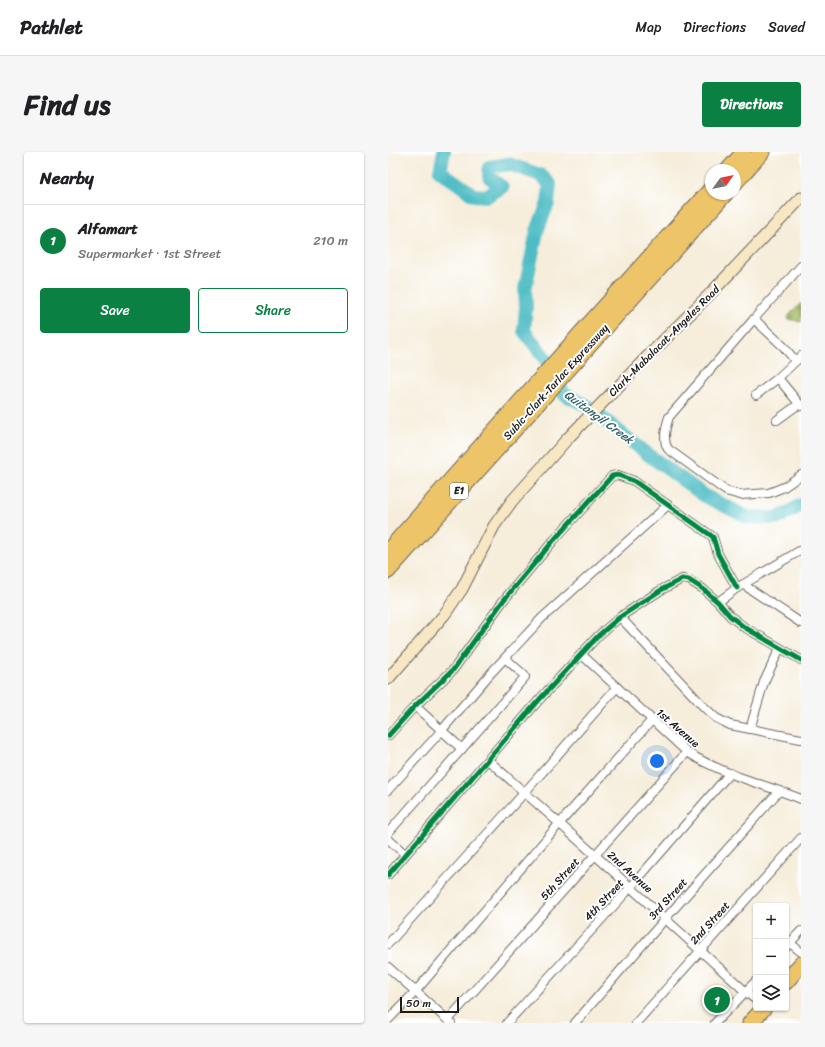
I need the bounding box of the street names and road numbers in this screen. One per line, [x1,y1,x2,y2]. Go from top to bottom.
street label: Clark-Mabalacat-Angeles Road [604,280,725,401]
street label: Subic-Clark-Tarlac Expressway [498,319,614,444]
road number: E1 [450,483,468,499]
street label: 1st Avenue [652,704,705,753]
street label: 2nd Avenue [603,846,658,898]
street label: 5th Street [536,853,585,905]
street label: 3rd Street [644,873,692,924]
street label: 4th Street [579,874,629,926]
street label: 2nd Street [685,897,735,949]

